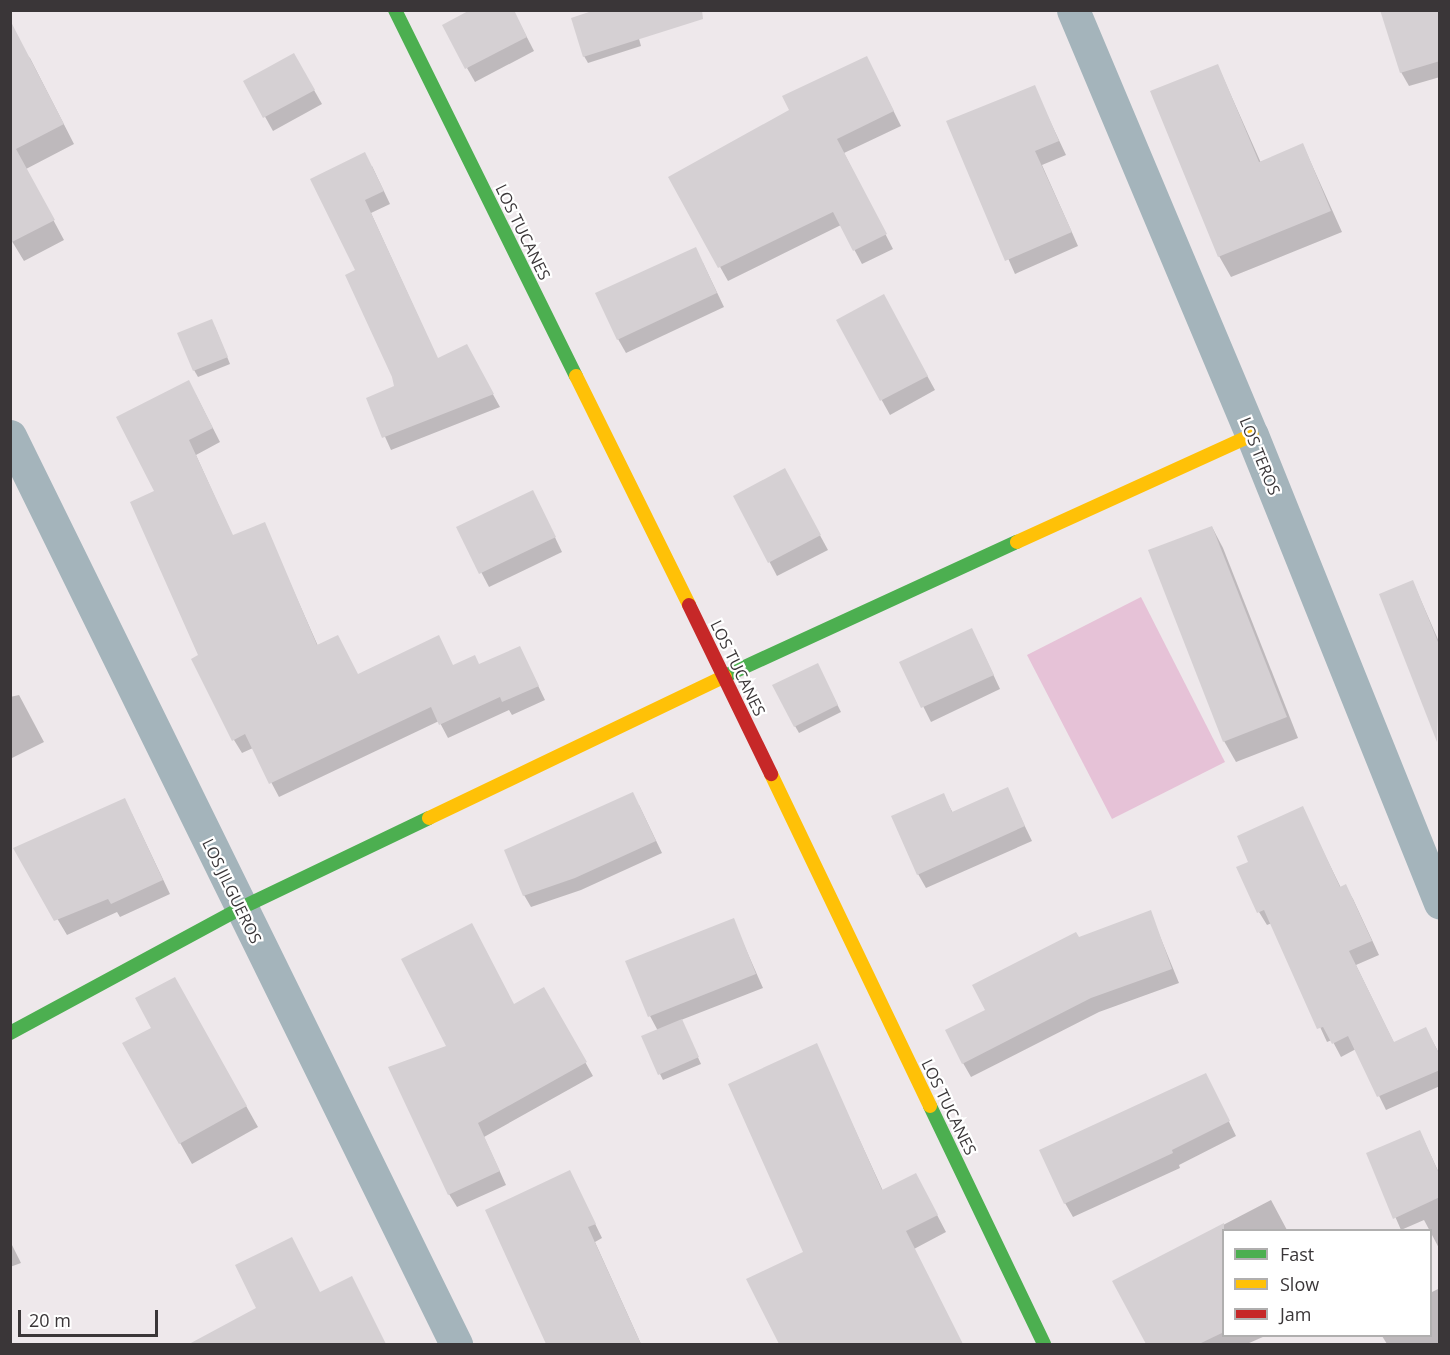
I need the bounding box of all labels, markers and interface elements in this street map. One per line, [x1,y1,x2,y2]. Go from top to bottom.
street label: LOS TUCANES [492,181,554,283]
street label: LOS TEROS [1236,414,1284,498]
street label: LOS TUCANES [707,617,769,719]
street label: LOS JILGUEROS [198,836,266,946]
street label: LOS TUCANES [918,1056,980,1158]
legend [1222,1229,1432,1337]
text: Fast [1280,1242,1314,1266]
text: Slow [1280,1272,1319,1296]
scale bar [21,1298,160,1336]
text: Jam [1280,1302,1312,1326]
text: 20 m [29,1308,71,1332]

